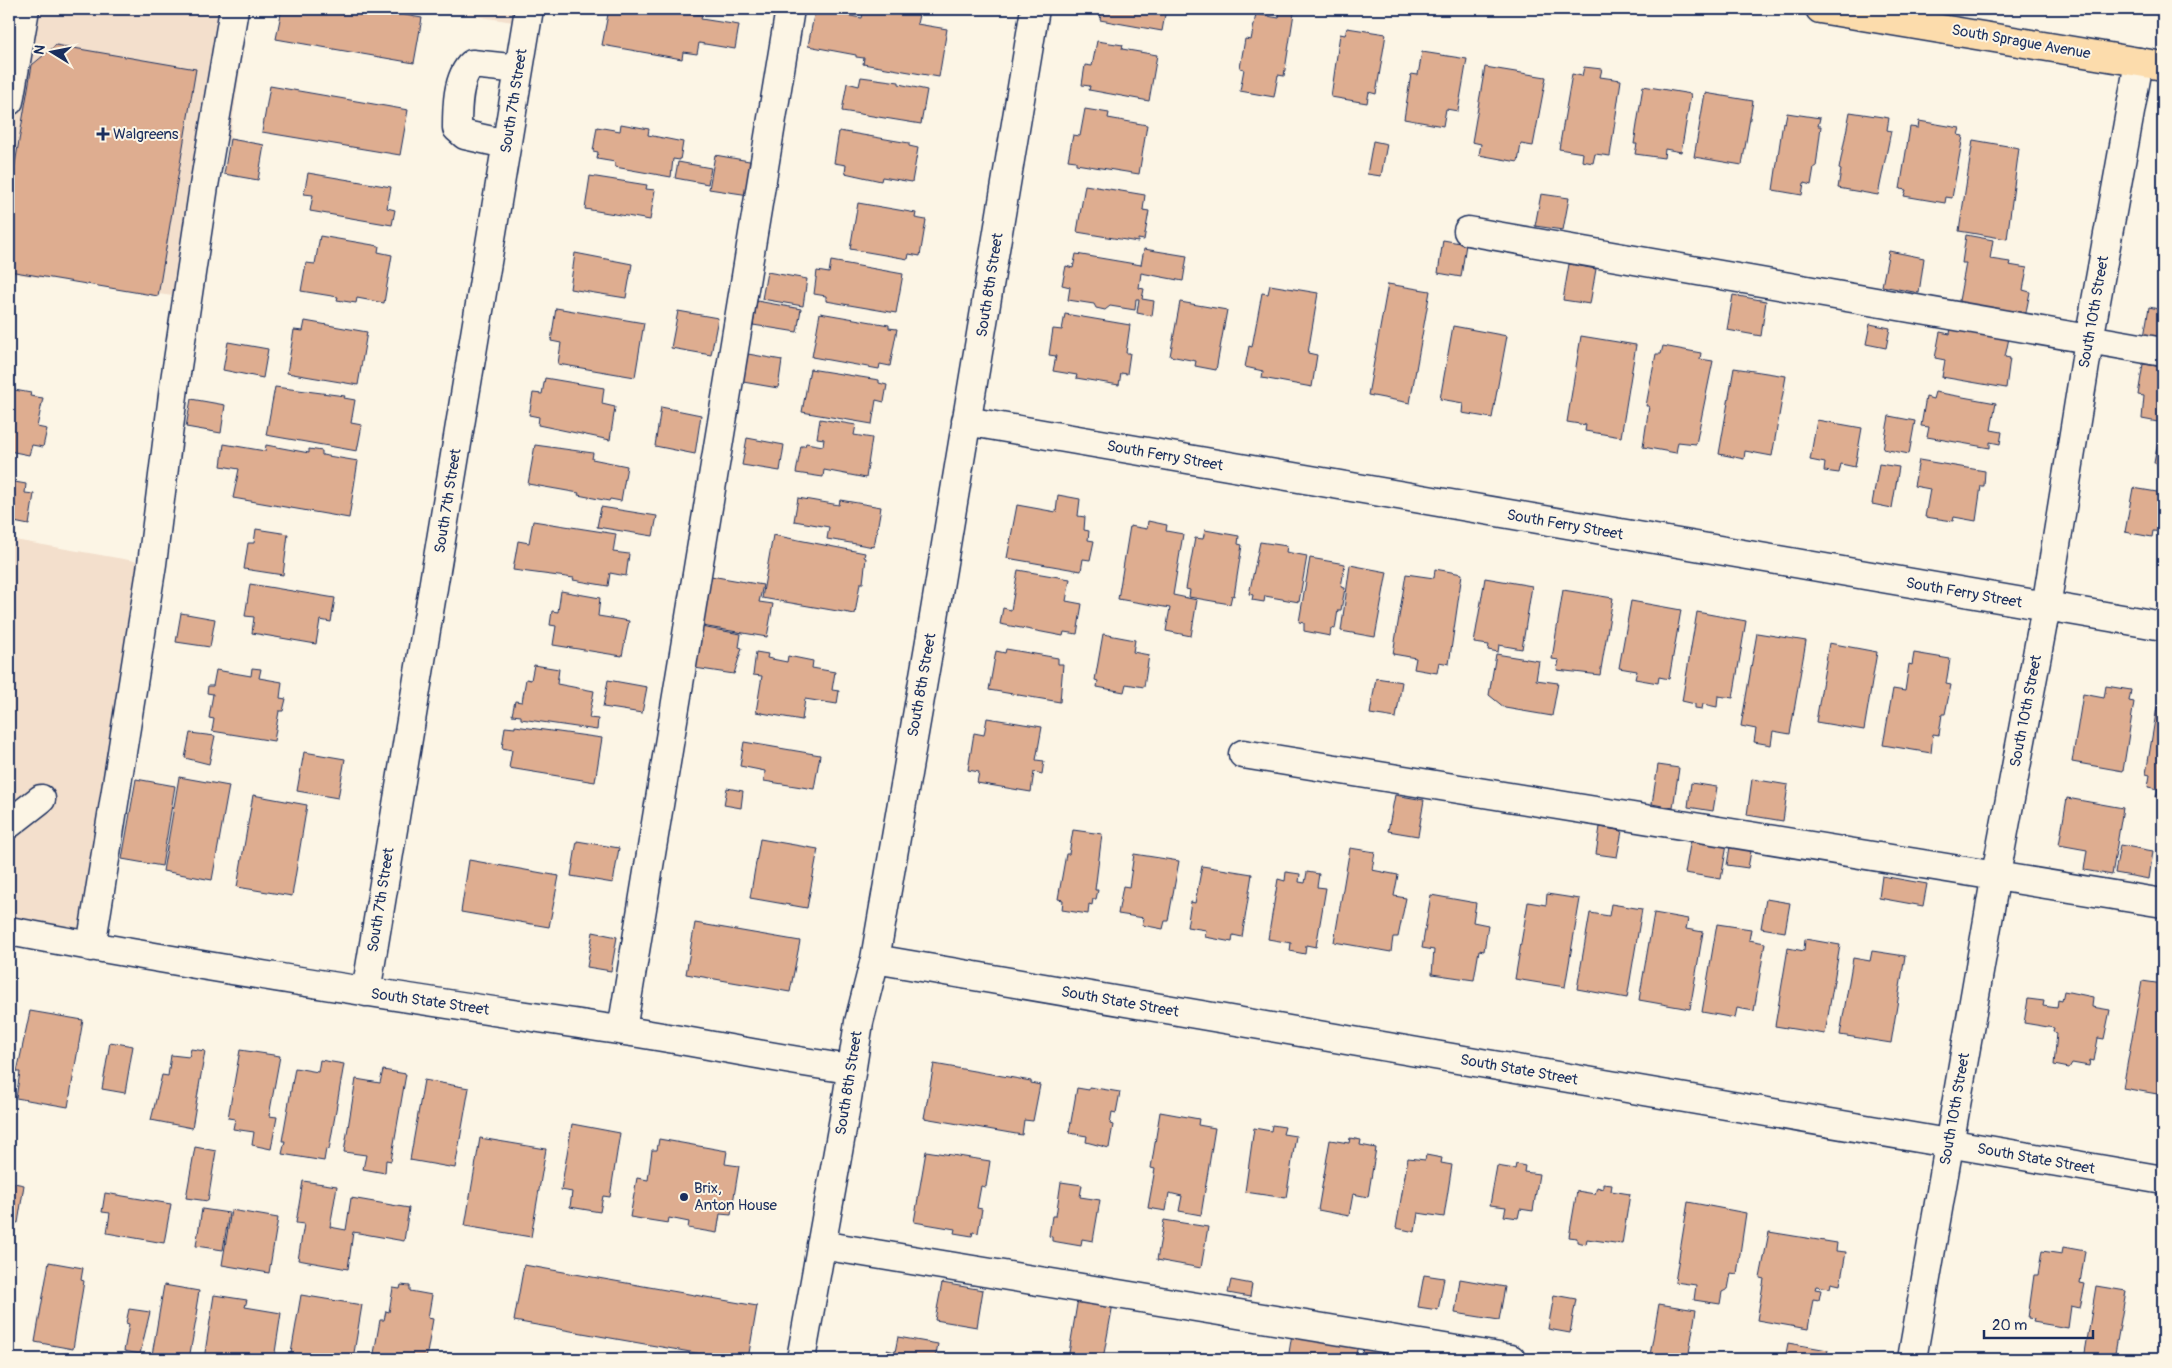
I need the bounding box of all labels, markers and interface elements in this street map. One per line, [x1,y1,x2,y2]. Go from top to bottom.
street label: South Sprague Avenue [1950,20,2093,64]
north arrow [28,28,78,78]
text: N [30,44,49,56]
street label: South 7th Street [496,46,532,155]
place label: Walgreens [113,125,179,144]
marker: Walgreens [97,128,109,140]
street label: South 8th Street [972,231,1008,338]
street label: South 10th Street [2075,253,2113,370]
street label: South Ferry Street [1105,436,1226,476]
street label: South 7th Street [430,446,466,555]
street label: South Ferry Street [1505,505,1626,545]
street label: South Ferry Street [1904,573,2025,613]
street label: South 8th Street [904,631,941,738]
street label: South 10th Street [2006,652,2046,769]
street label: South 7th Street [363,845,399,954]
street label: South State Street [1060,982,1181,1022]
street label: South State Street [370,984,491,1020]
street label: South 8th Street [831,1029,867,1136]
street label: South State Street [1459,1050,1580,1090]
street label: South 10th Street [1936,1050,1974,1167]
street label: South State Street [1976,1139,2097,1179]
place label: Brix, Anton House [694,1179,778,1215]
marker: Brix, Anton House [678,1191,690,1203]
scale bar [1984,1308,2093,1340]
text: 20 m [1992,1316,2027,1335]

